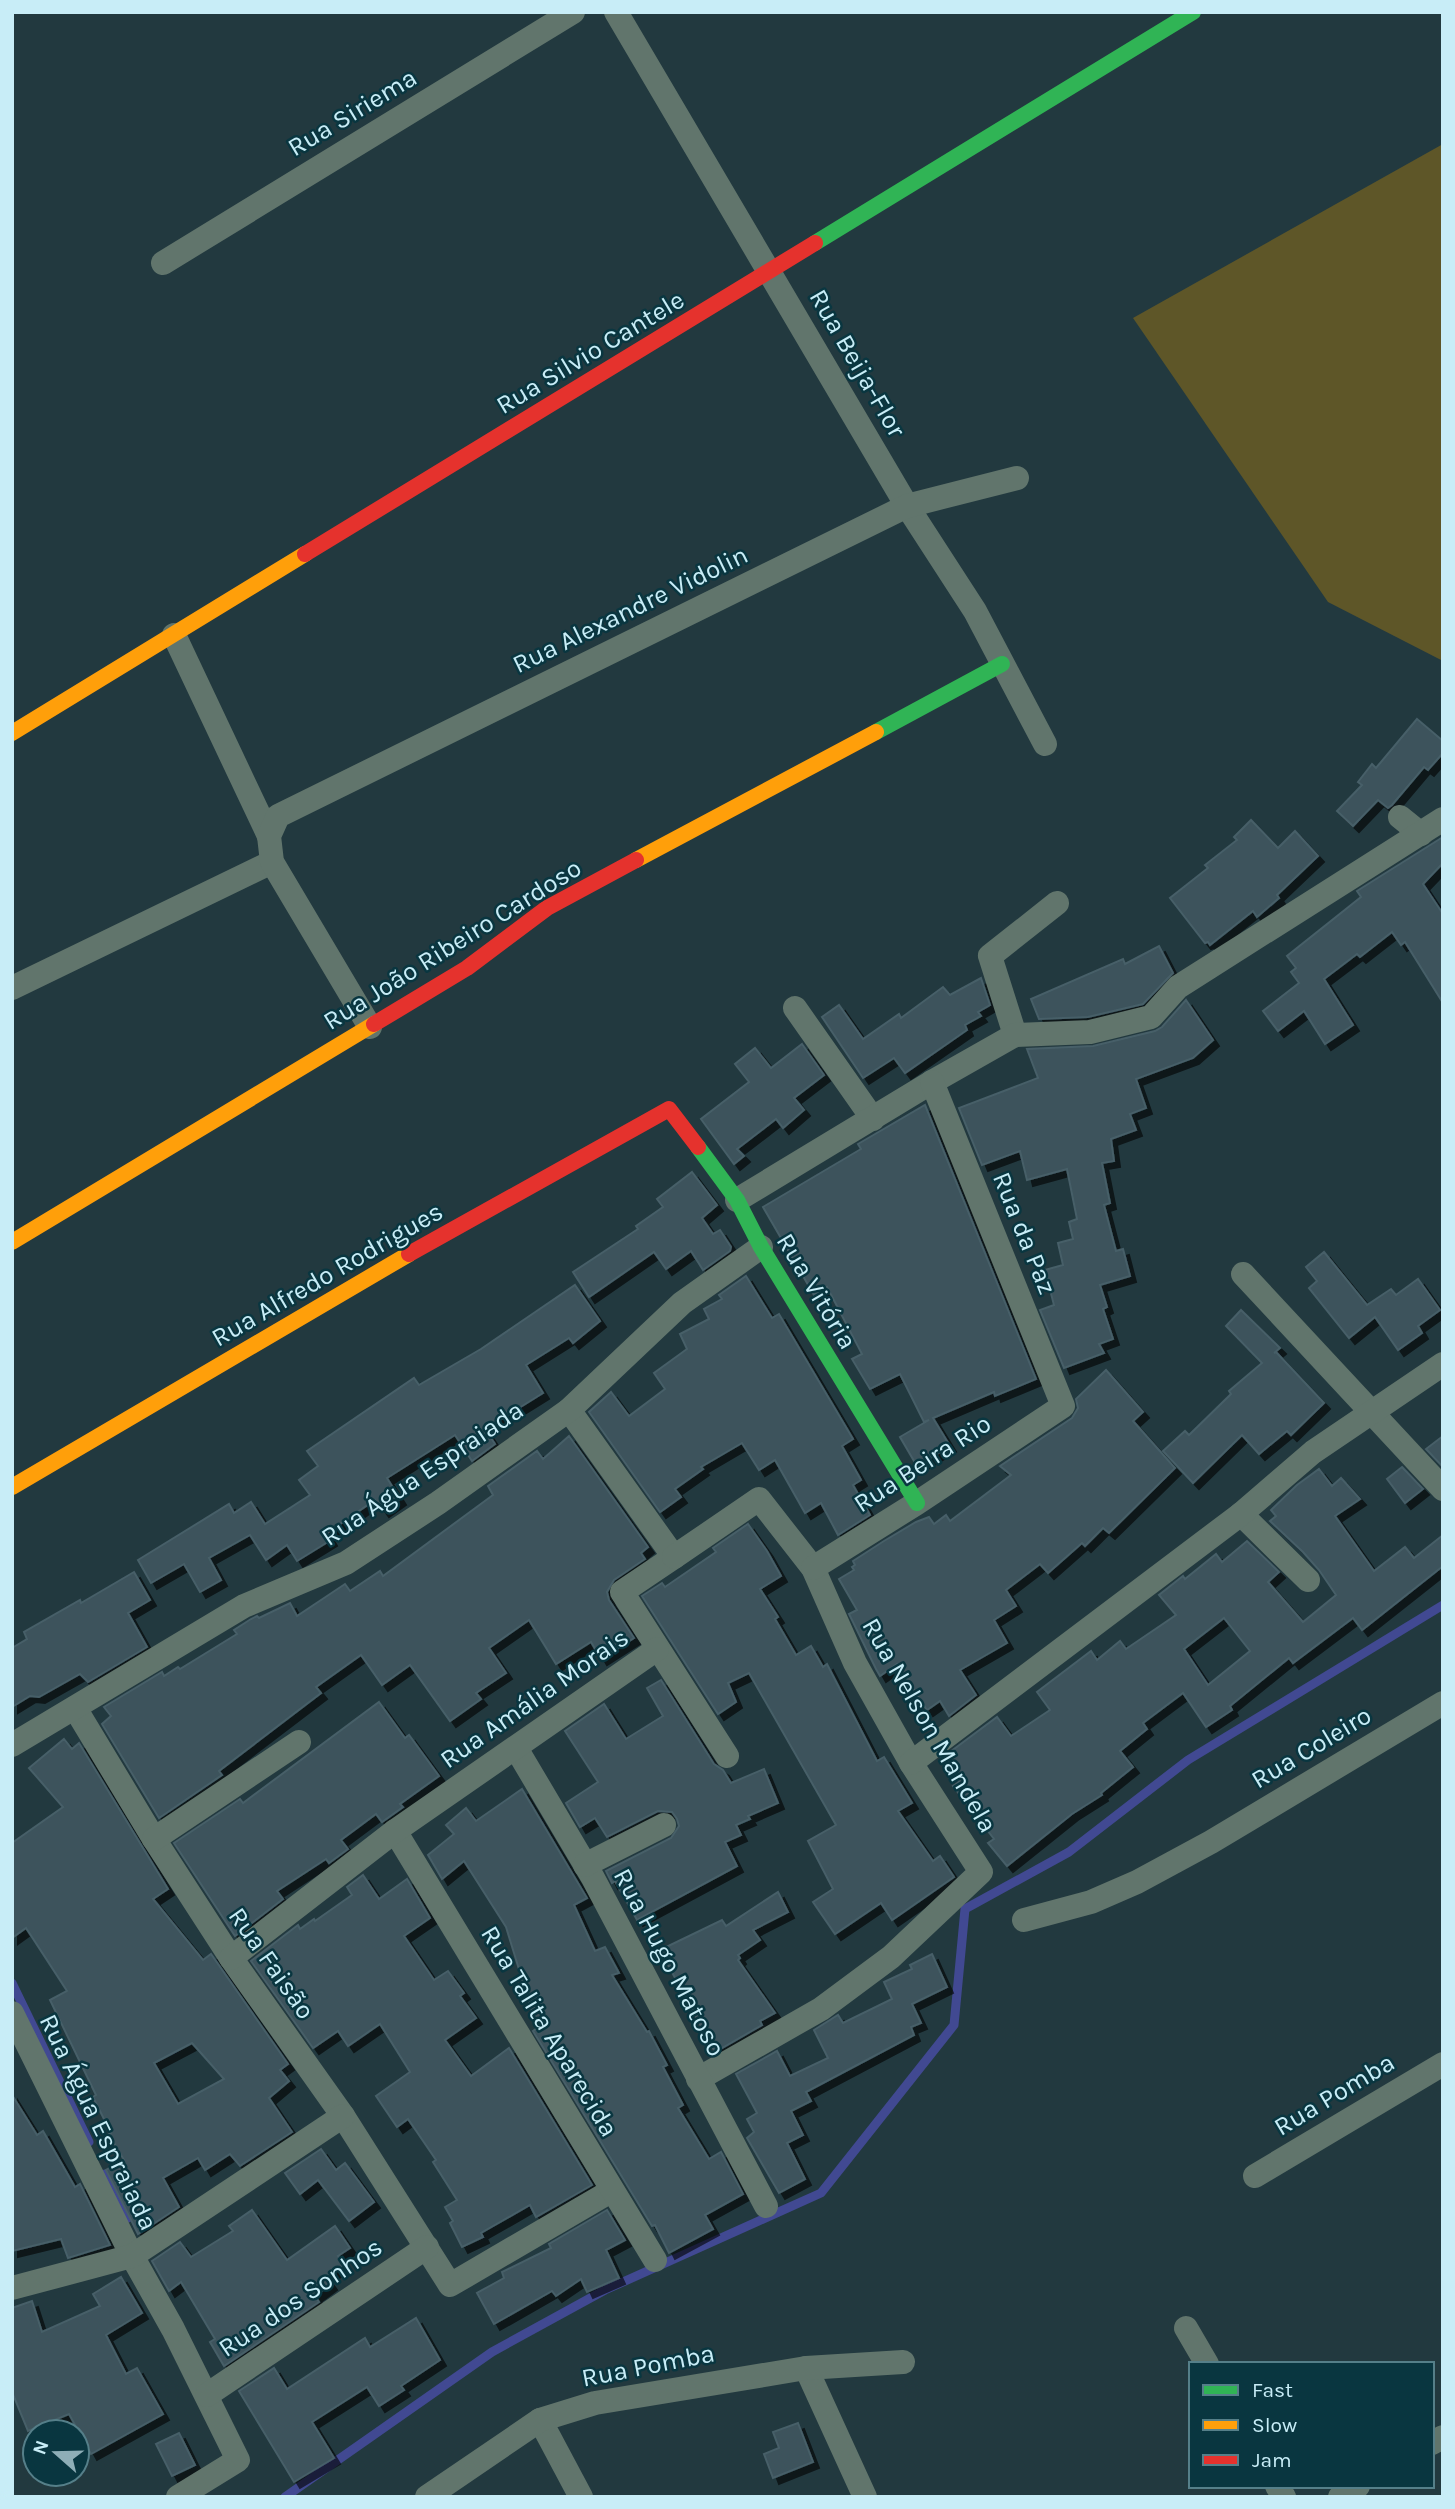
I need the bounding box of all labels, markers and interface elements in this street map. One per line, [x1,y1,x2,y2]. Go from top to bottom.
street label: Rua Siriema [282,62,422,163]
street label: Rua Silvio Cantele [491,284,690,421]
street label: Rua Beija-Flor [803,284,913,443]
street label: Rua Alexandre Vidolin [507,539,753,680]
street label: Rua João Ribeiro Cardoso [317,852,587,1037]
street label: Rua da Paz [986,1168,1063,1299]
street label: Rua Alfredo Rodrigues [206,1196,448,1353]
street label: Rua Vitória [770,1228,863,1355]
street label: Rua Água Espraiada [315,1393,529,1553]
street label: Rua Beira Rio [848,1408,997,1519]
street label: Rua Nelson Mandela [855,1612,1004,1838]
street label: Rua Amália Morais [434,1622,634,1775]
street label: Rua Coleiro [1246,1700,1377,1795]
street label: Rua Hugo Matoso [607,1863,732,2062]
street label: Rua Faisão [222,1901,321,2025]
street label: Rua Talita Aparecida [474,1920,625,2142]
street label: Rua Água Espraiada [33,2008,165,2236]
street label: Rua Pomba [1268,2046,1400,2142]
street label: Rua dos Sonhos [213,2231,388,2364]
street label: Rua Pomba [579,2337,717,2394]
legend [1189,2362,1434,2488]
text: Fast [1252,2378,1293,2402]
text: Slow [1252,2413,1297,2437]
north arrow [21,2418,91,2488]
text: N [28,2437,54,2458]
text: Jam [1252,2448,1292,2472]

